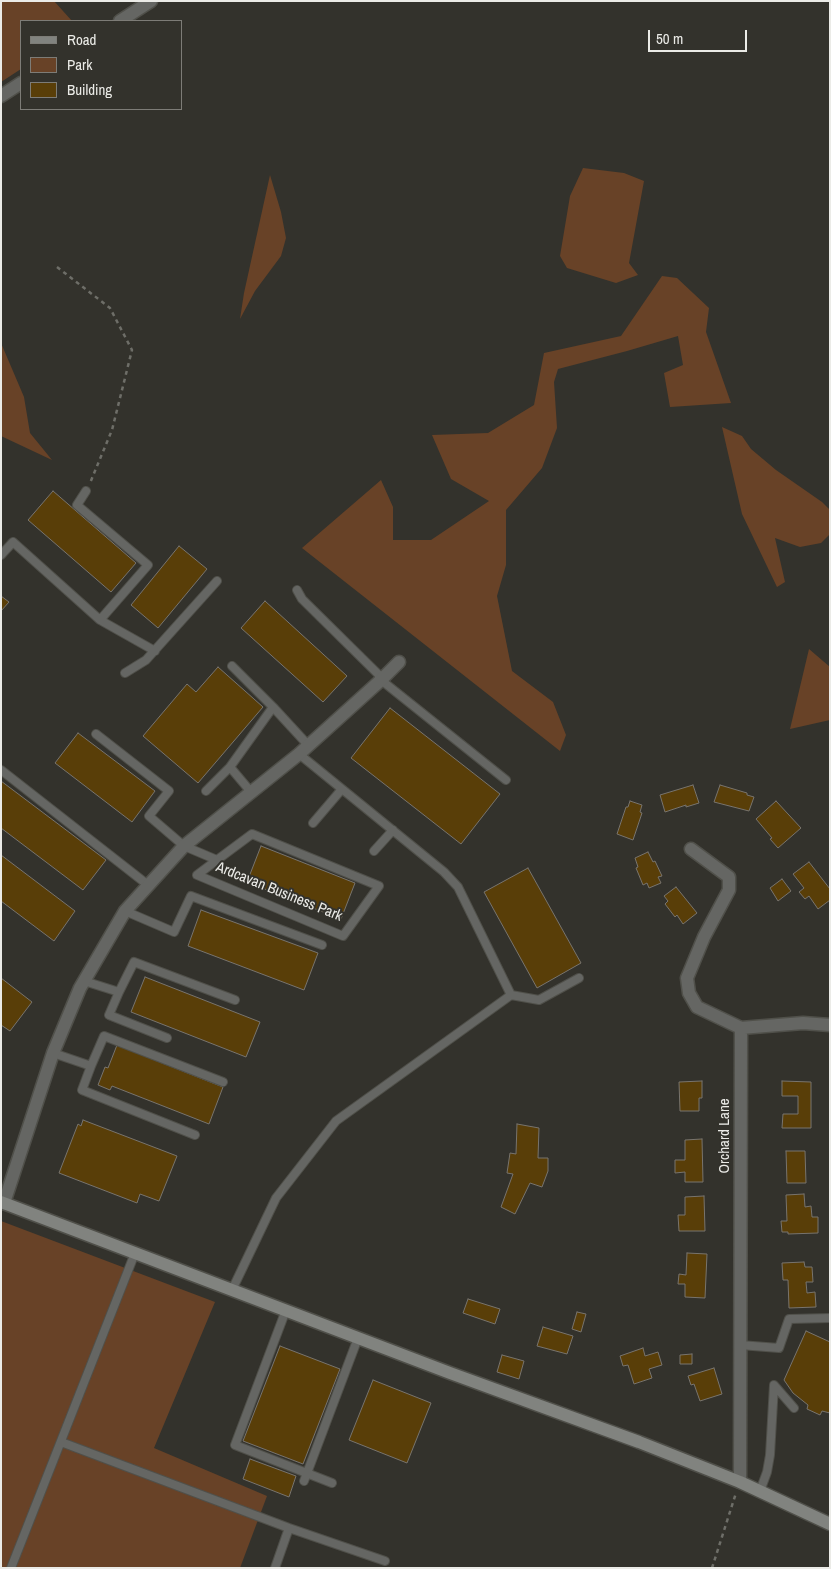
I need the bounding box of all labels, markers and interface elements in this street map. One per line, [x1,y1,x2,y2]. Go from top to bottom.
legend [20,20,182,110]
scale bar [651,20,750,52]
text: 50 m [656,28,683,49]
text: Road [67,29,96,50]
text: Park [67,54,92,75]
text: Building [67,79,112,100]
street label: Ardcavan Business Park [213,858,345,926]
street label: Orchard Lane [716,1098,734,1174]

